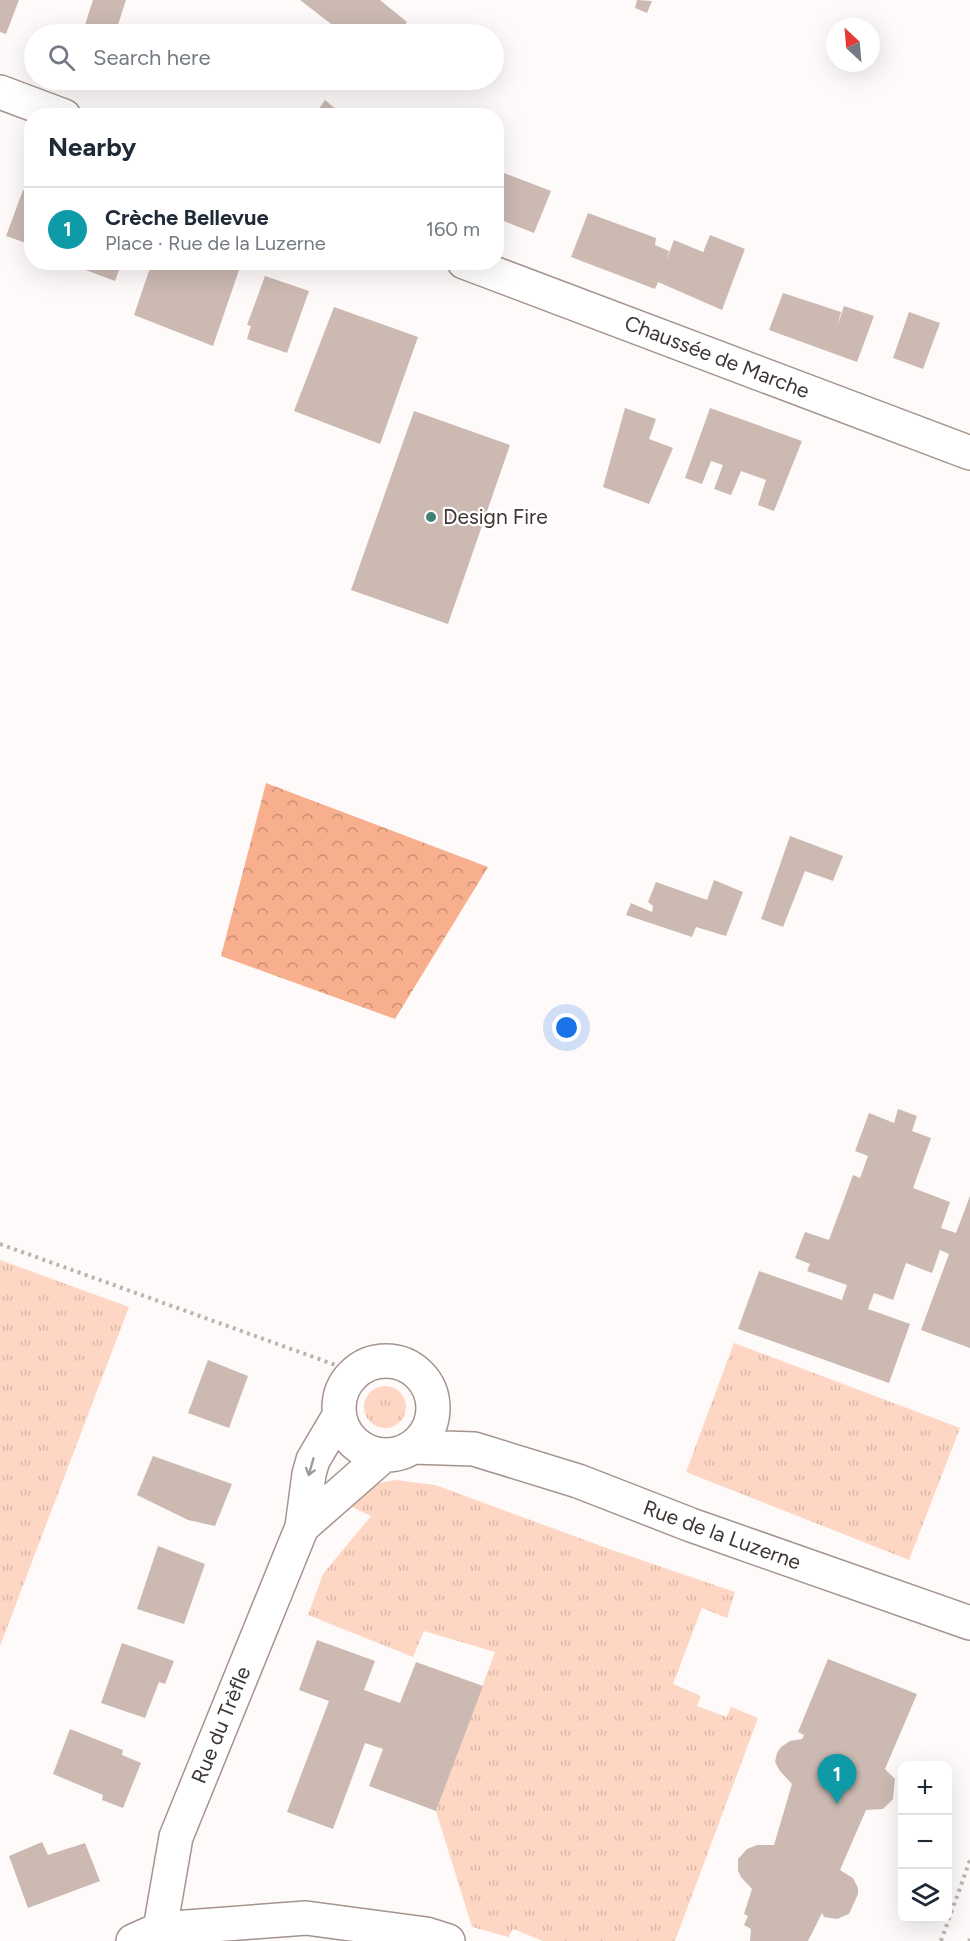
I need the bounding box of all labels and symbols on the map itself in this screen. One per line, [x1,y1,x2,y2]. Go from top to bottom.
north arrow [826,18,880,72]
street label: Chaussée de Marche [621,310,813,403]
place label: Design Fire [443,504,548,529]
marker: Design Fire [424,510,438,524]
your location [552,1013,581,1042]
one-way arrow [305,1457,316,1476]
street label: Rue de la Luzerne [640,1494,804,1575]
street label: Rue du Trèfle [186,1663,255,1787]
pin: 1 [818,1754,856,1804]

